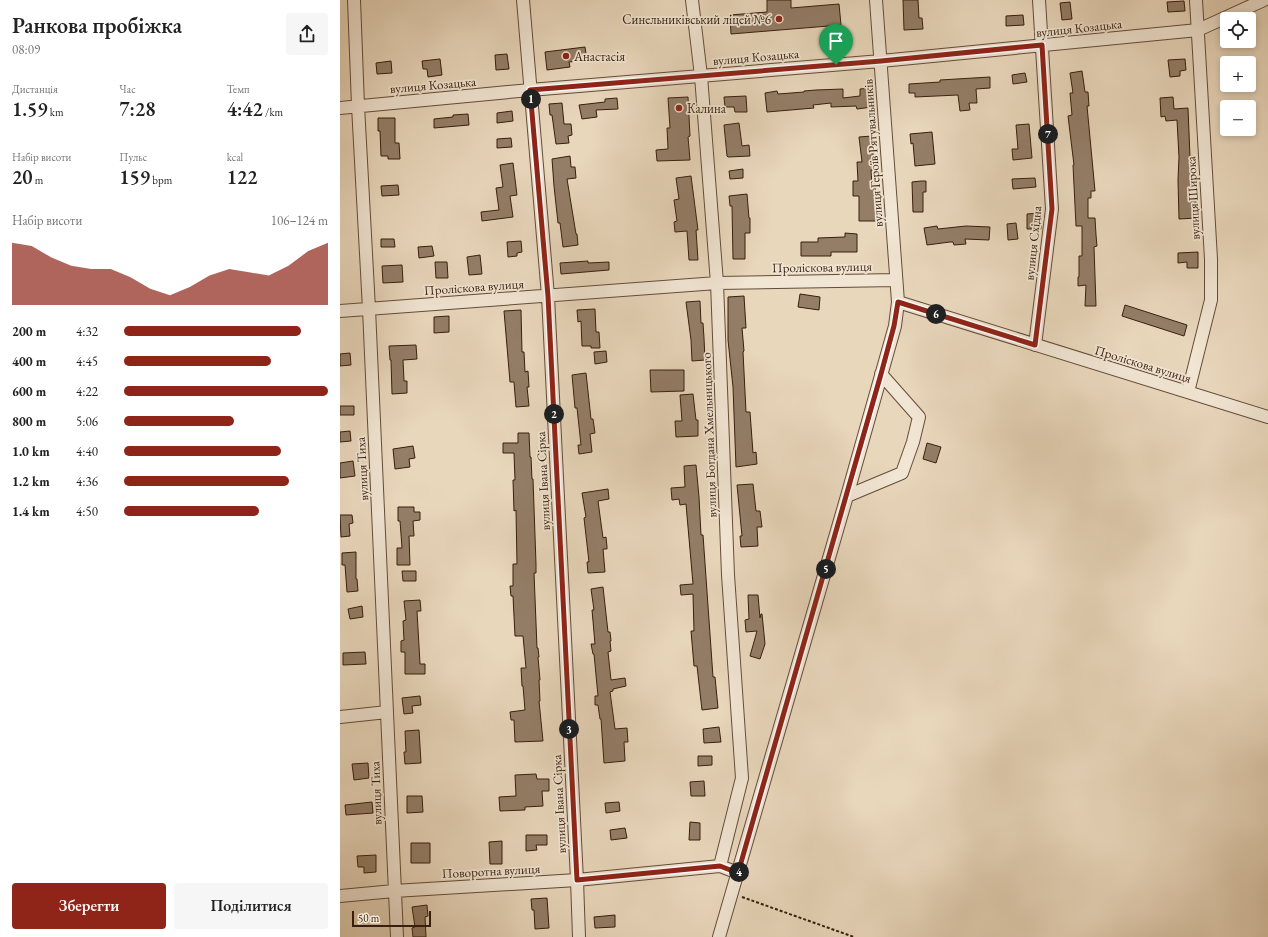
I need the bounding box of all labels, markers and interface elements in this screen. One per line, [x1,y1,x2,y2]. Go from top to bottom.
text: Ранкова пробіжка [12,11,182,40]
place label: Синельниківський ліцей №6 [622,11,771,28]
map controls [1220,12,1256,136]
button: locate [1220,12,1256,48]
button: share [286,13,328,55]
marker: Синельниківський ліцей №6 [774,14,784,24]
street label: вулиця Козацька [1035,15,1124,41]
pin [819,24,853,65]
icon: arrive [825,30,847,52]
text: 08:09 [12,41,40,58]
street label: вулиця Козацька [712,45,801,69]
place label: Анастасія [573,48,625,65]
marker: Анастасія [561,51,571,61]
button: + [1220,56,1256,92]
street label: вулиця Козацька [389,73,478,97]
street label: вулиця Героїв Рятувальників [859,78,887,228]
text: Дистанція [12,82,58,96]
text: Час [119,82,136,96]
text: Темп [227,82,250,96]
pin: 1 [521,89,541,109]
text: 1 [528,92,534,106]
text: 1.59 [12,96,48,122]
text: 7:28 [119,96,156,122]
text: 4:42 [227,96,263,122]
place label: Калина [687,100,727,117]
button: − [1220,100,1256,136]
marker: Калина [674,103,684,113]
text: km [48,105,64,119]
text: /km [263,105,283,119]
pin: 7 [1038,124,1058,144]
text: 7 [1045,127,1051,141]
text: Набір висоти [12,150,71,164]
text: Пульс [119,150,147,164]
text: kcal [227,150,243,164]
street label: вулиця Широка [1182,155,1204,240]
text: 20 [12,164,33,190]
text: 159 [119,164,150,190]
text: 122 [227,164,257,190]
text: m [33,173,43,187]
text: bpm [150,173,172,187]
street label: вулиця Східна [1021,204,1045,281]
text: Набір висоти [12,212,82,229]
text: 106–124 m [271,212,328,229]
street label: Проліскова вулиця [772,258,872,276]
street label: Проліскова вулиця [423,275,525,299]
pin: 6 [926,304,946,324]
text: 6 [933,307,939,321]
text: 200 m [12,323,46,340]
text: 4:32 [76,323,98,340]
street label: Проліскова вулиця [1093,341,1194,387]
street label: вулиця Богдана Хмельницького [698,352,720,518]
text: 400 m [12,353,46,370]
text: 4:45 [76,353,98,370]
text: 600 m [12,383,46,400]
text: 4:22 [76,383,98,400]
pin: 2 [544,404,564,424]
text: 2 [551,407,557,421]
text: 800 m [12,413,46,430]
text: 5:06 [76,413,98,430]
street label: вулиця Івана Сірка [532,430,554,531]
street label: вулиця Тиха [352,436,372,501]
text: 1.0 km [12,443,50,460]
text: 4:40 [76,443,98,460]
text: 1.2 km [12,473,50,490]
text: 4:36 [76,473,98,490]
text: 1.4 km [12,503,50,520]
text: 4:50 [76,503,98,520]
pin: 5 [816,559,836,579]
text: 5 [823,562,829,576]
pin: 3 [559,719,579,739]
text: 3 [566,722,572,736]
street label: вулиця Івана Сірка [548,753,570,854]
street label: вулиця Тиха [366,760,386,825]
street label: Поворотна вулиця [441,860,541,882]
pin: 4 [729,862,749,882]
text: 4 [736,865,742,879]
button: Зберегти [12,883,166,929]
button: Поділитися [174,883,328,929]
scale bar [352,909,431,928]
text: 50 m [358,911,379,925]

